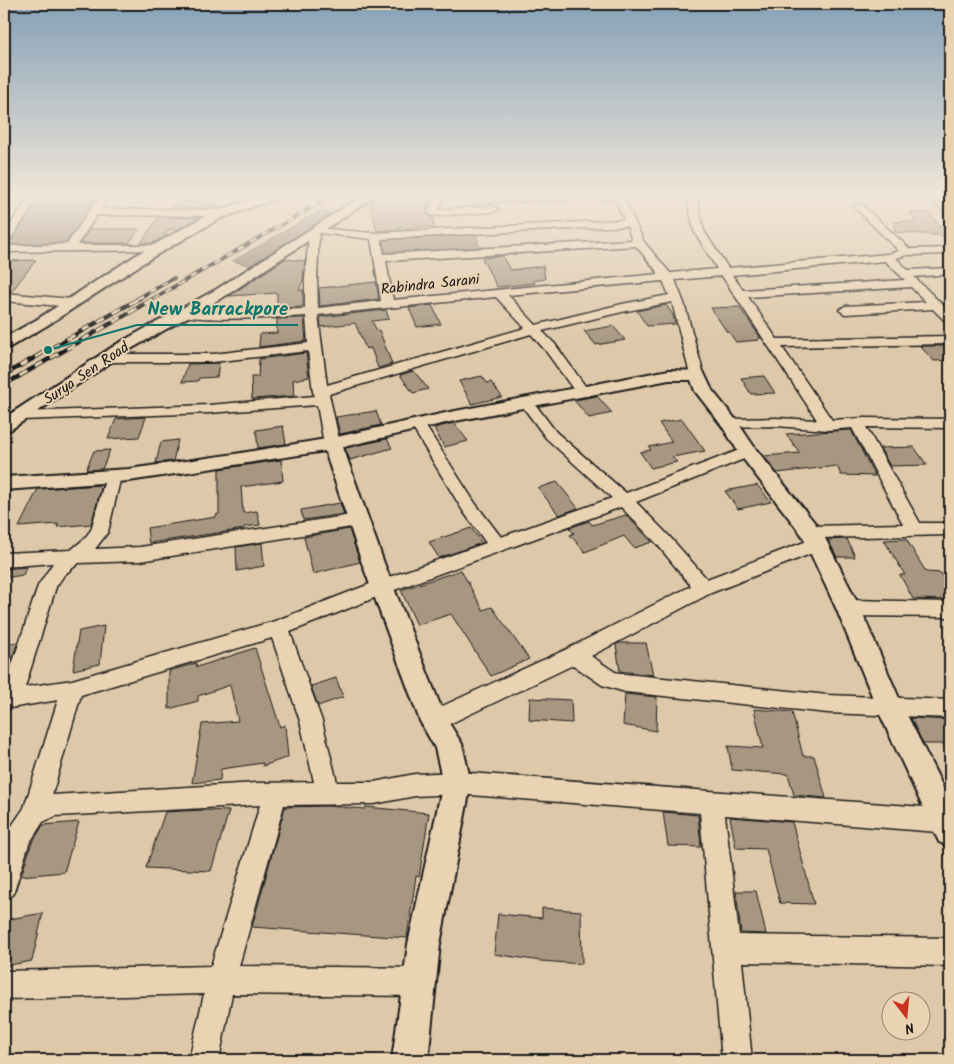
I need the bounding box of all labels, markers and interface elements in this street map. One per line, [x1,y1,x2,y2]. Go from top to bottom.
street label: Rabindra Sarani [379,268,482,302]
callout: New Barrackpore [137,291,298,325]
text: New Barrackpore [148,295,288,325]
street label: Surya Sen Road [39,336,135,411]
north arrow [882,992,932,1042]
text: N [902,1016,917,1039]

